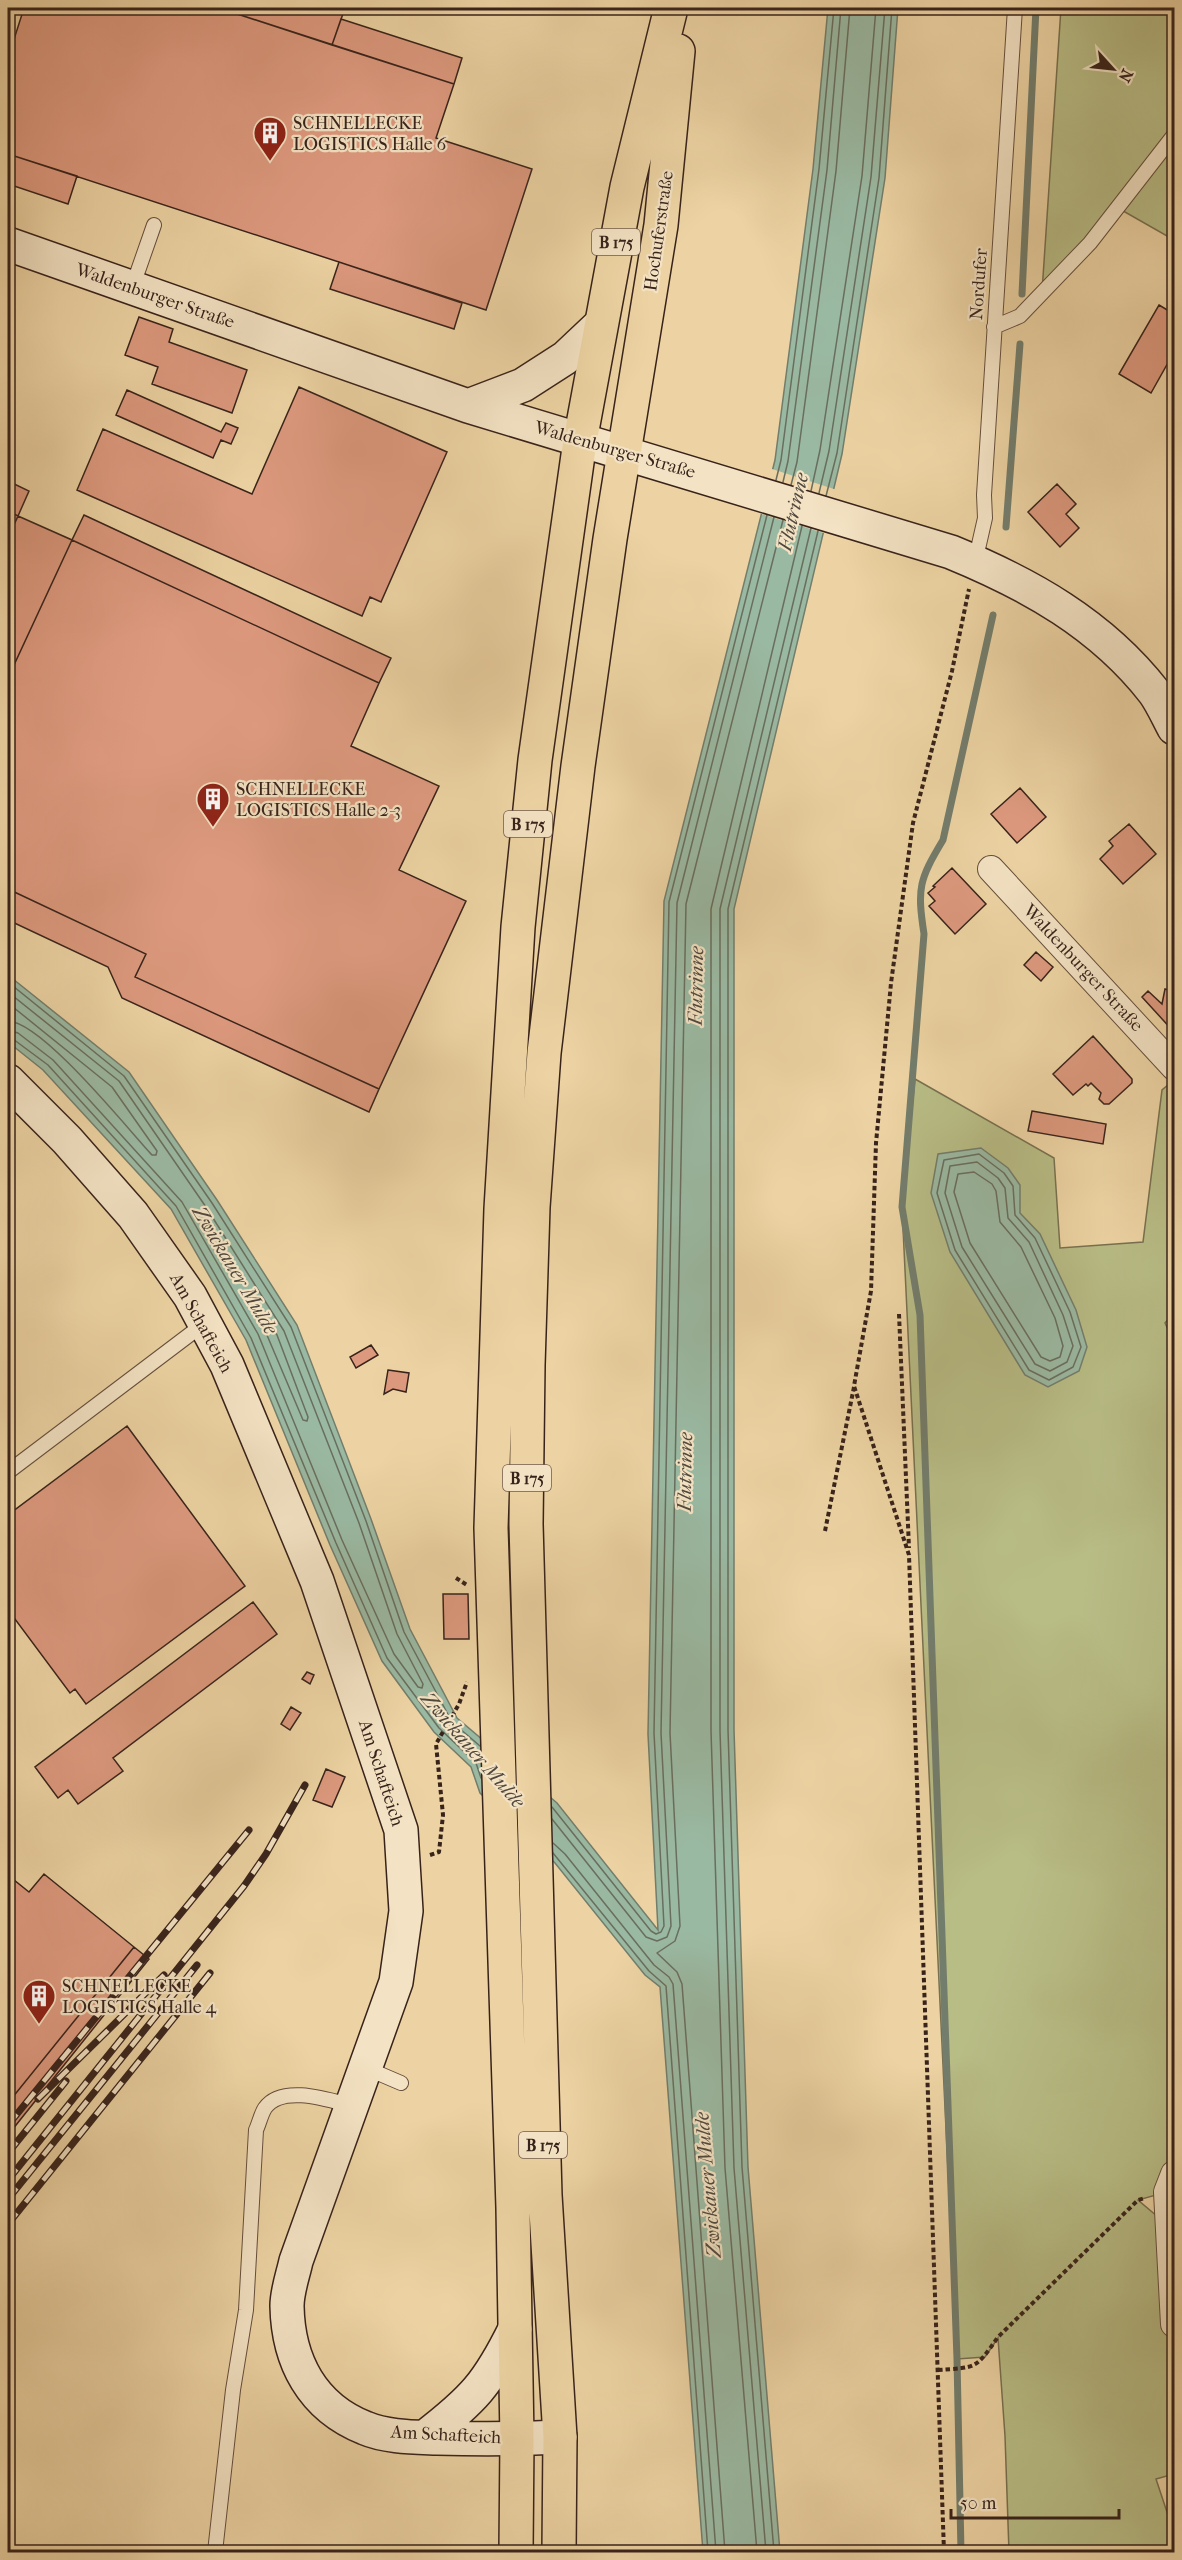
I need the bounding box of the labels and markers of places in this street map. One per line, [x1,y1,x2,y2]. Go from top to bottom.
place label: SCHNELLECKE LOGISTICS Halle 6 [293,113,447,155]
building icon: SCHNELLECKE LOGISTICS Halle 6 [252,115,288,162]
place label: SCHNELLECKE LOGISTICS Halle 2-3 [236,779,401,821]
building icon: SCHNELLECKE LOGISTICS Halle 2-3 [195,781,231,828]
place label: SCHNELLECKE LOGISTICS Halle 4 [62,1976,217,2018]
building icon: SCHNELLECKE LOGISTICS Halle 4 [21,1978,57,2025]

